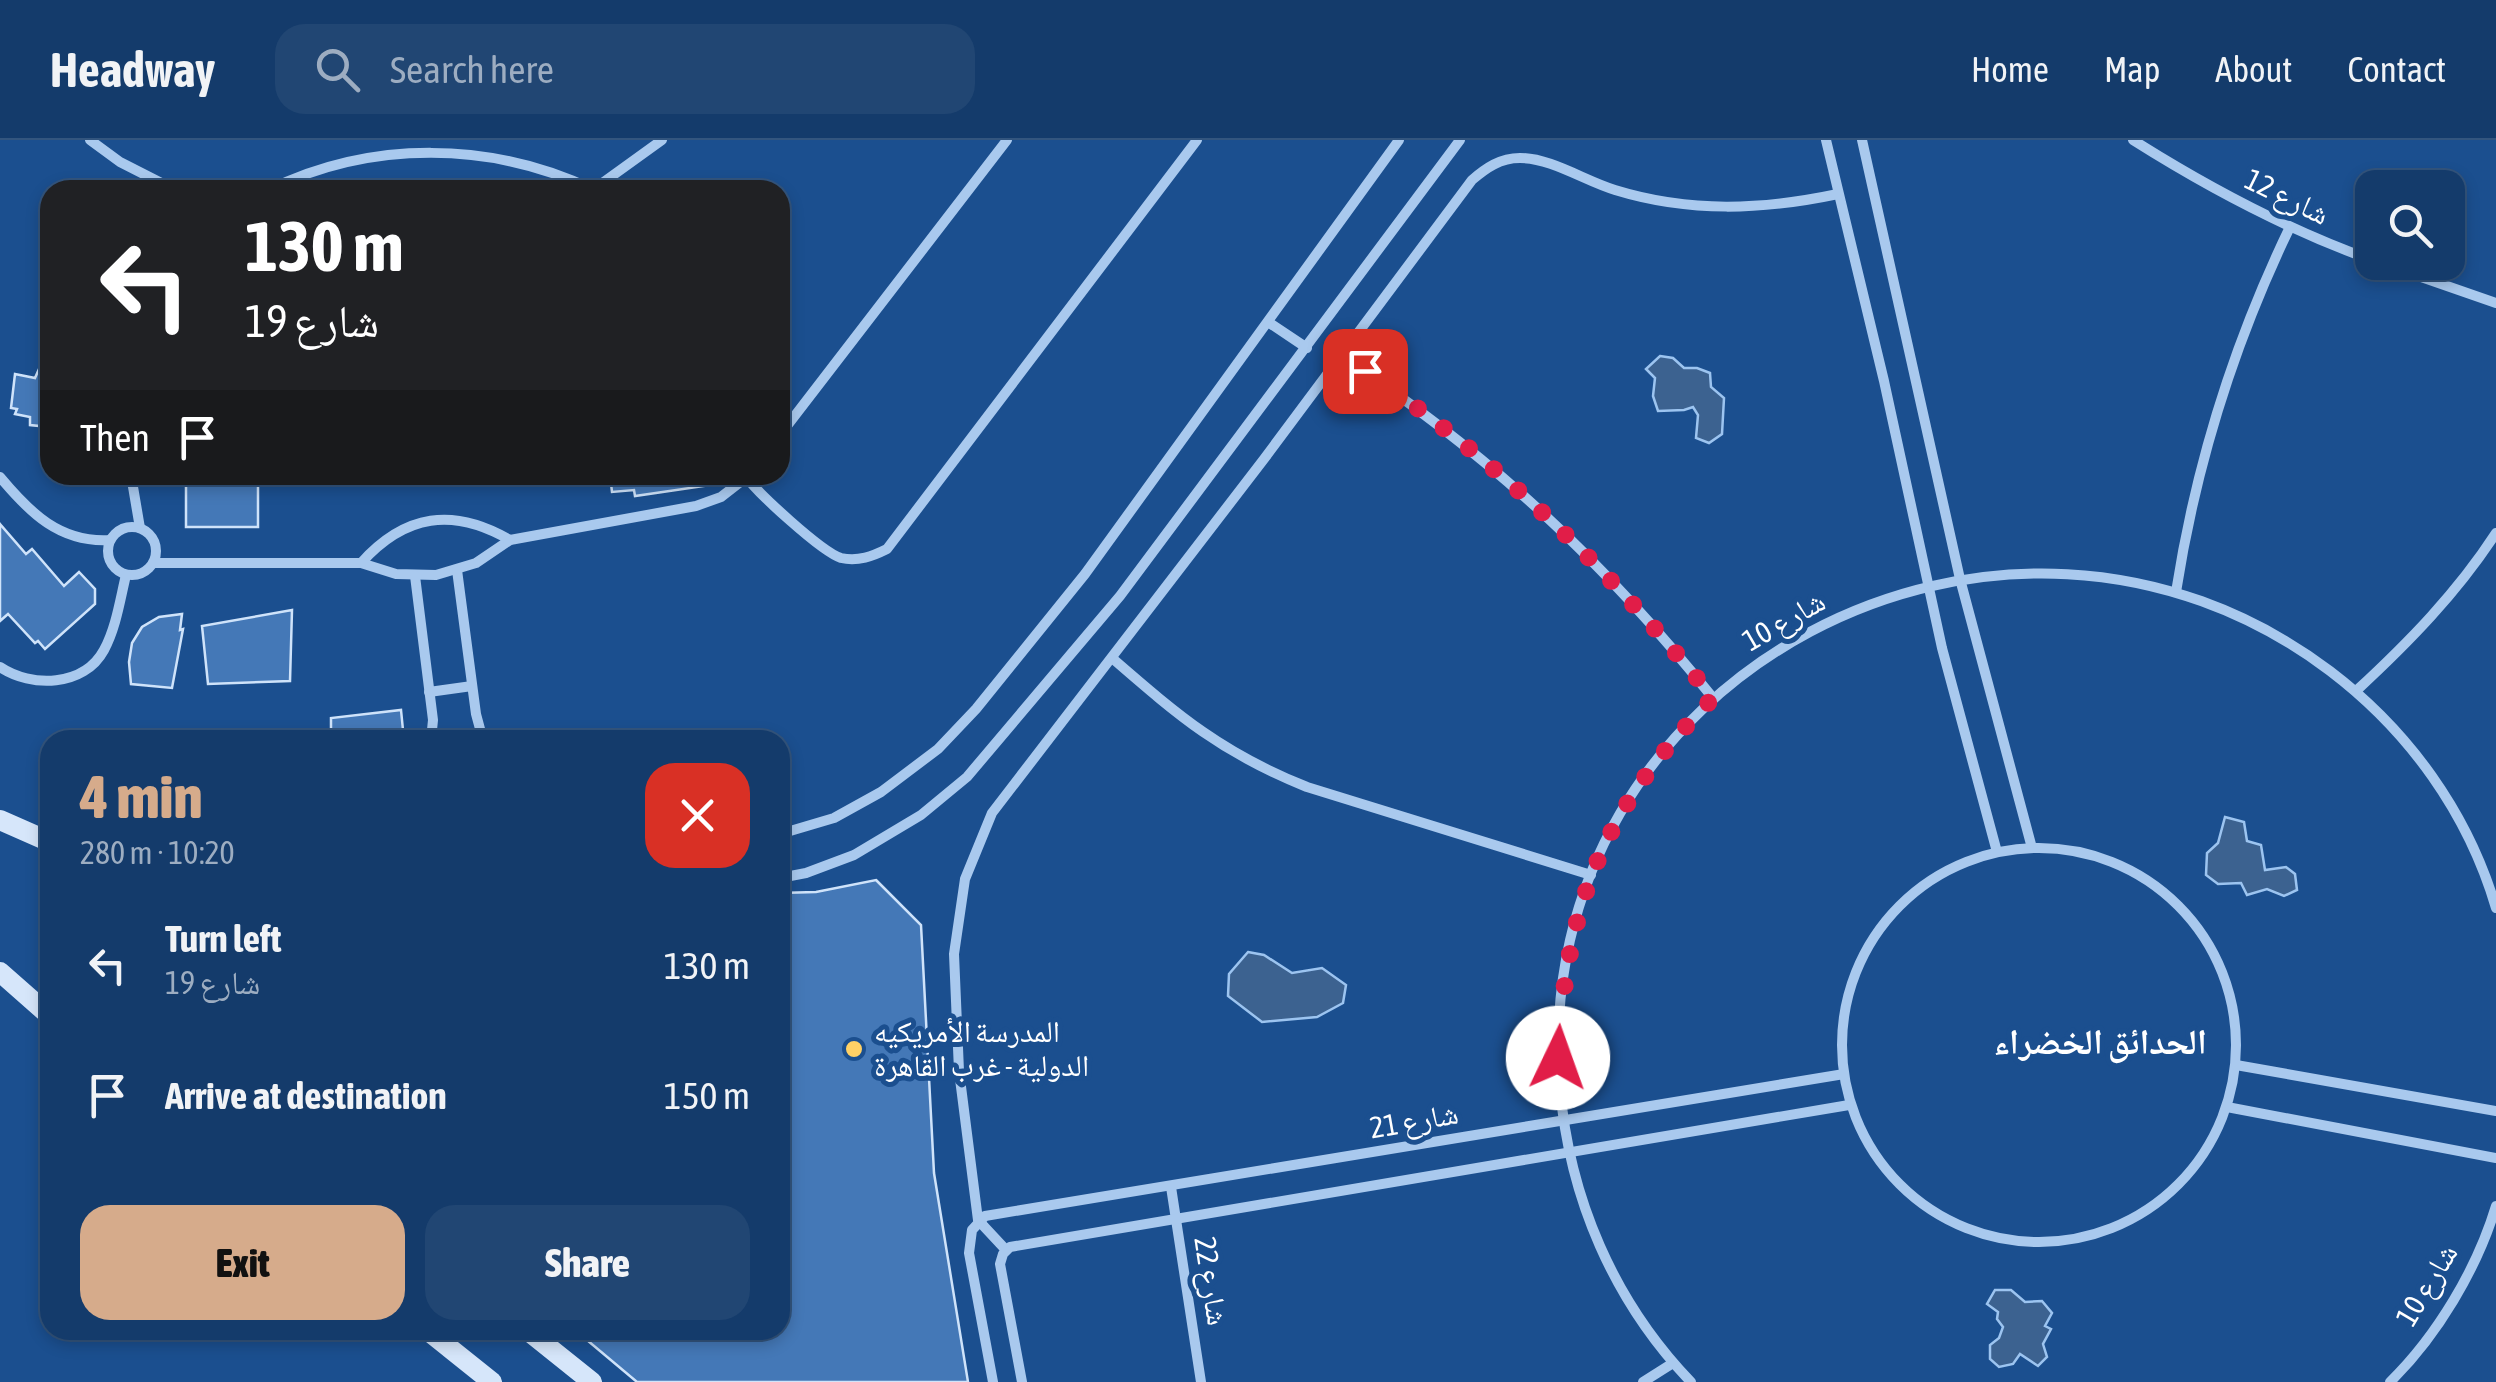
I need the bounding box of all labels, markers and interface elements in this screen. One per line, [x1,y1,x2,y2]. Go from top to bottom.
search box [275,24,975,114]
text: Headway [50,42,215,97]
icon: search [310,42,365,97]
text: Search here [390,48,554,91]
text: Home [1971,49,2049,89]
text: Map [2104,49,2160,89]
text: About [2215,49,2292,89]
text: Contact [2347,49,2446,89]
street label: شارع 12 [2239,161,2335,234]
map controls [2355,170,2465,280]
button: search [2355,170,2465,280]
text: 130 m [245,206,404,286]
icon: left [80,220,210,350]
text: شارع 19 [245,295,379,347]
pin [1323,329,1408,414]
icon: arrive [1338,344,1393,399]
icon: arrive [170,410,225,465]
text: Then [80,416,150,459]
street label: شارع 10 [1736,583,1832,660]
text: 4 min [80,762,203,831]
button: close [645,763,750,868]
text: 280 m · 10:20 [80,834,235,871]
text: Turn left [165,917,281,960]
icon: left [80,938,135,993]
text: 130 m [664,944,750,987]
text: شارع 19 [165,964,260,1001]
position arrow [1506,1006,1610,1110]
place label: المدرسة الأمريكيه الدولية - غرب القاهرة [874,1014,1089,1083]
district label: الحدائق الخضراء [1993,1021,2207,1064]
marker: المدرسة الأمريكيه الدولية - غرب القاهرة [843,1038,865,1060]
icon: arrive [80,1068,135,1123]
text: Arrive at destination [165,1074,447,1117]
text: 150 m [664,1074,750,1117]
street label: شارع 21 [1367,1096,1461,1147]
button: Exit [80,1205,405,1320]
button: Share [425,1205,750,1320]
street label: شارع 22 [1185,1234,1236,1328]
street label: شارع 10 [2389,1237,2466,1333]

